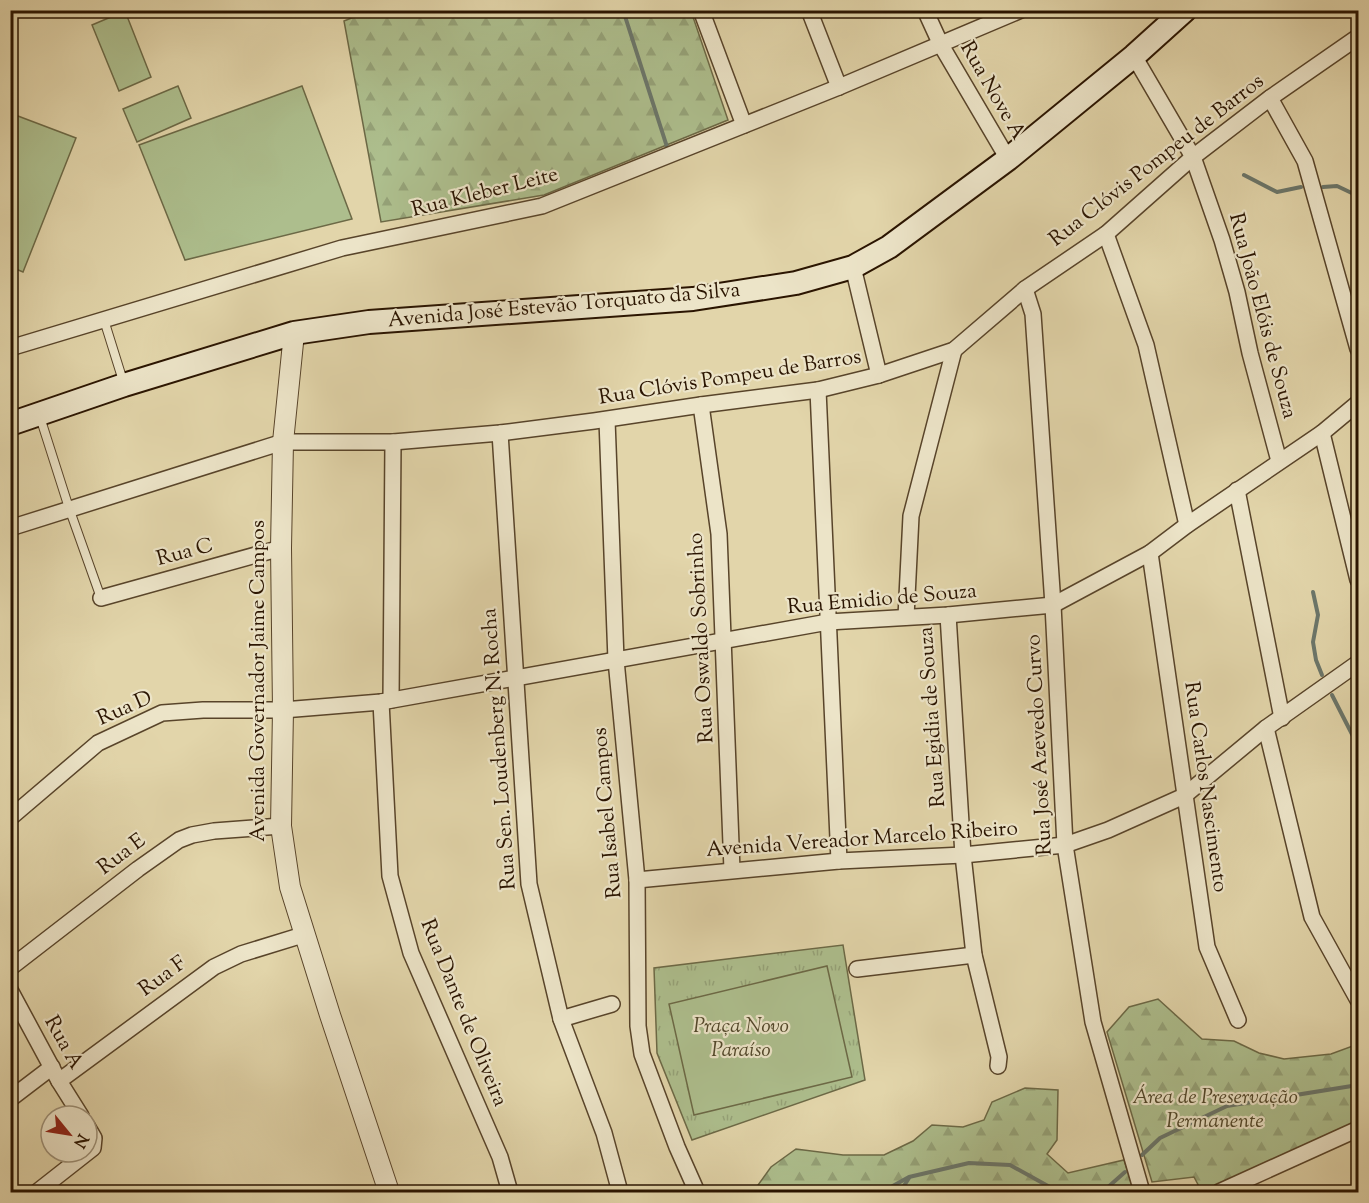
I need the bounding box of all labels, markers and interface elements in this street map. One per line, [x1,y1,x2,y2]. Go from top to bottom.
street label: Rua Nove A [952,36,1032,146]
street label: Rua Clóvis Pompeu de Barros [1043,67,1271,255]
street label: Rua Kleber Leite [409,160,561,226]
street label: Rua João Elóis de Souza [1220,210,1304,422]
street label: Avenida José Estevão Torquato da Silva [387,276,742,336]
street label: Rua Clóvis Pompeu de Barros [597,342,863,414]
street label: Avenida Governador Jaime Campos [244,520,274,842]
street label: Rua C [153,531,217,575]
street label: Rua Oswaldo Sobrinho [682,532,722,744]
street label: Rua Emidio de Souza [786,577,978,623]
street label: Rua Sen. Loudenberg N. Rocha [475,607,525,891]
street label: Rua Egidia de Souza [912,625,954,808]
street label: Rua José Azevedo Curvo [1019,634,1061,856]
street label: Rua Carlos Nascimento [1175,680,1235,894]
street label: Rua D [93,684,157,734]
street label: Rua Isabel Campos [586,726,630,900]
street label: Avenida Vereador Marcelo Ribeiro [705,814,1019,866]
street label: Rua E [92,827,153,883]
street label: Rua Dante de Oliveira [412,915,514,1112]
street label: Rua F [133,949,193,1005]
street label: Rua A [36,1010,90,1076]
park label: Praça Novo Paraíso [693,1012,789,1066]
park label: Área de Preservação Permanente [1132,1083,1298,1137]
north arrow [39,1104,99,1164]
text: N [67,1129,93,1152]

